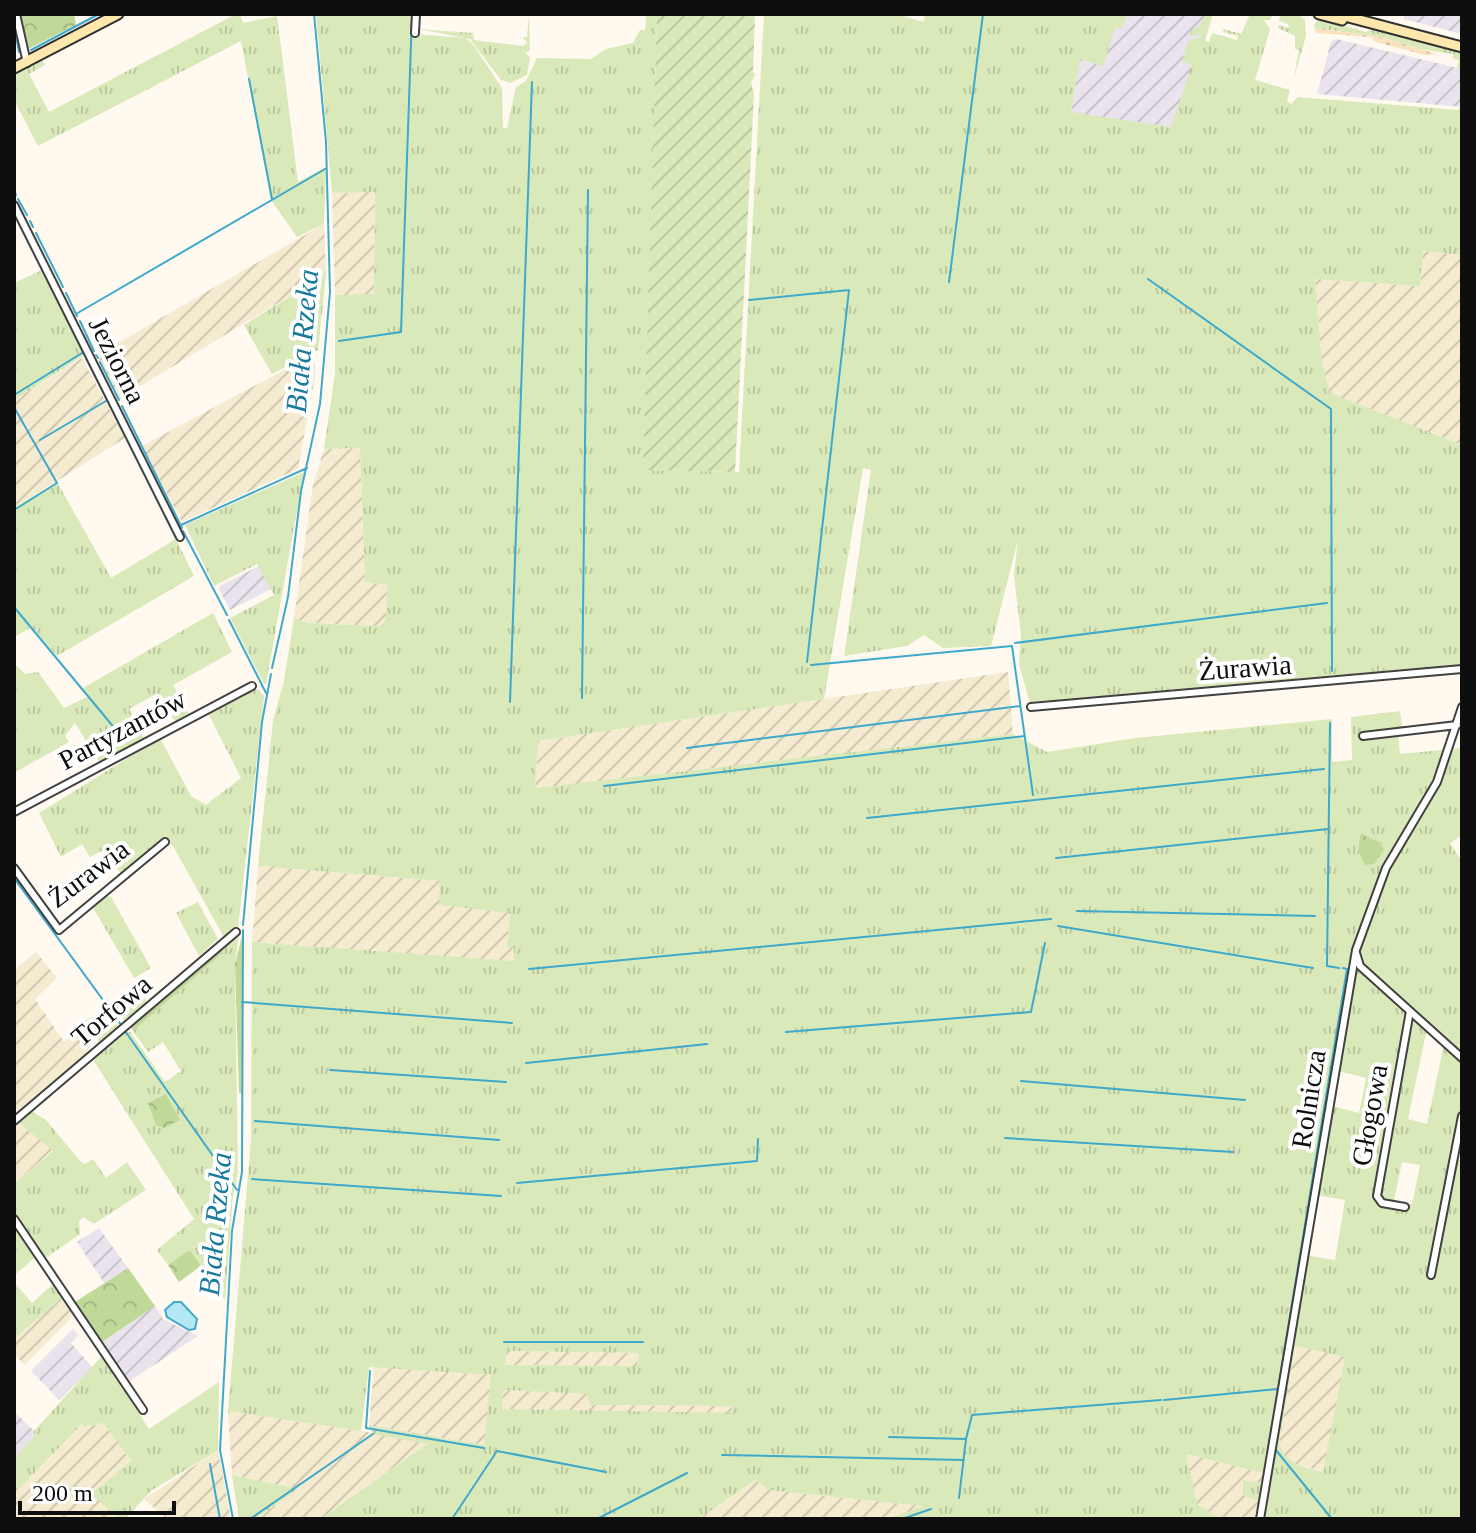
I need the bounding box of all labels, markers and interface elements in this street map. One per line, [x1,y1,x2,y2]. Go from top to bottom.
water label: Biała Rzeka [279,268,324,414]
street label: Jeziorna [83,312,153,409]
street label: Żurawia [1197,649,1293,686]
street label: Partyzantów [53,683,192,776]
street label: Żurawia [42,833,135,914]
street label: Torfowa [65,968,158,1053]
street label: Rolnicza [1285,1047,1332,1151]
street label: Głogowa [1345,1061,1394,1168]
water label: Biała Rzeka [192,1151,237,1297]
scale bar [20,1465,174,1515]
text: 200 m [32,1480,93,1506]

